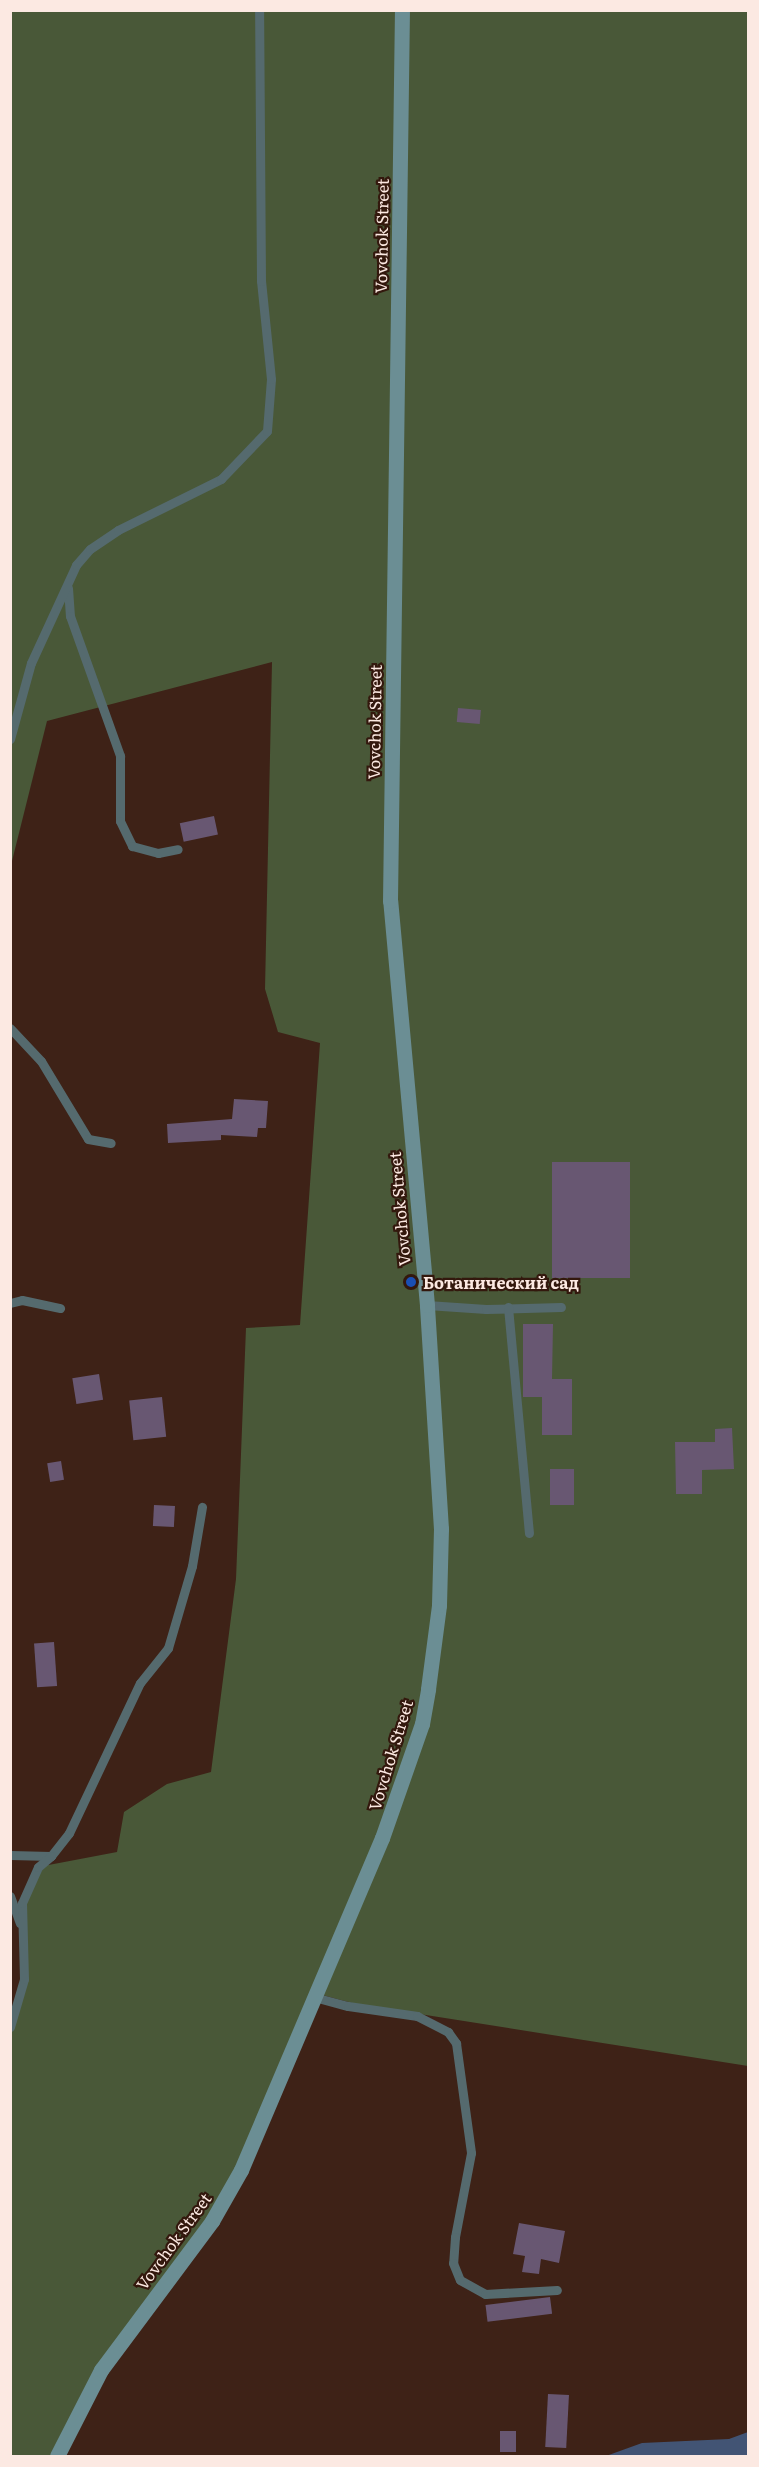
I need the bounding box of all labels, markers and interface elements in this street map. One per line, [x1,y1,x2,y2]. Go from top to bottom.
street label: Vovchok Street [370,179,392,293]
street label: Vovchok Street [363,665,385,779]
street label: Vovchok Street [384,1151,414,1267]
place label: Ботанический сад [423,1272,579,1292]
marker: Ботанический сад [404,1275,418,1289]
street label: Vovchok Street [364,1697,416,1813]
street label: Vovchok Street [132,2189,214,2293]

